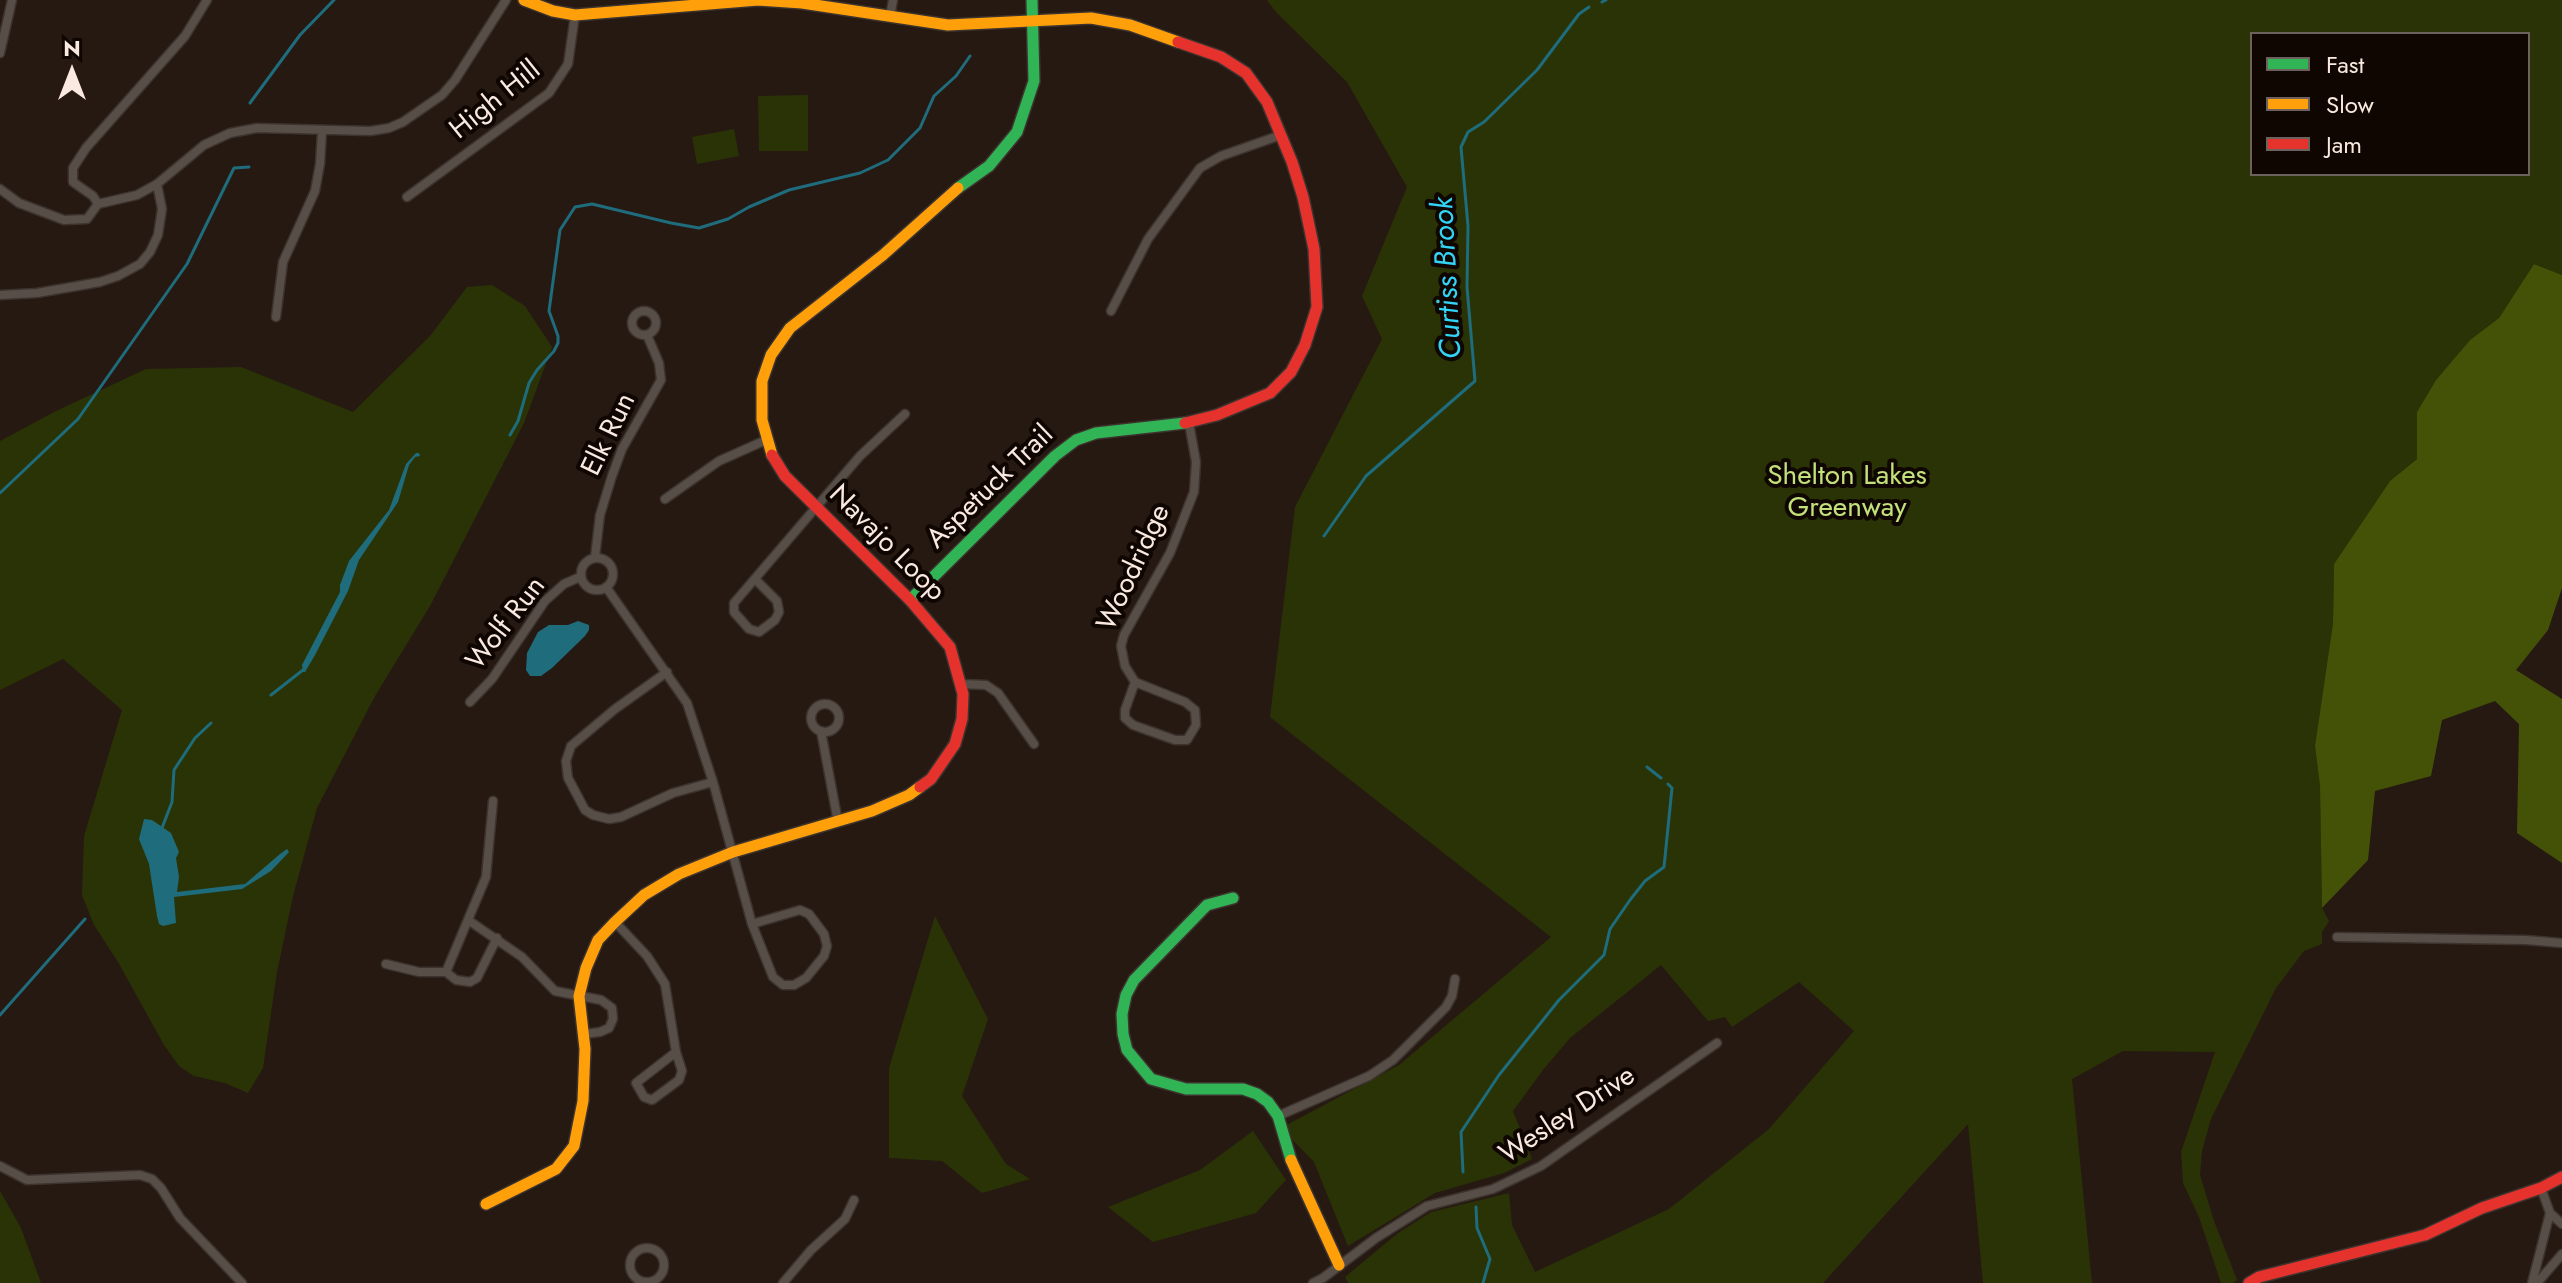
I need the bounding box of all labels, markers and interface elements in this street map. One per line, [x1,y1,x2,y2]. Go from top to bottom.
north arrow [32,32,112,112]
text: N [63,32,81,64]
legend [2250,32,2530,176]
text: Fast [2326,47,2364,82]
street label: High Hill [444,54,548,148]
text: Slow [2326,87,2374,122]
text: Jam [2326,127,2362,162]
water label: Curtiss Brook [1427,196,1471,360]
street label: Elk Run [576,388,644,482]
street label: Aspetuck Trail [921,419,1061,557]
park label: Shelton Lakes Greenway [1767,460,1927,526]
street label: Navajo Loop [821,479,951,609]
street label: Woodridge [1091,500,1179,636]
street label: Wolf Run [460,571,554,677]
street label: Wesley Drive [1494,1060,1642,1172]

